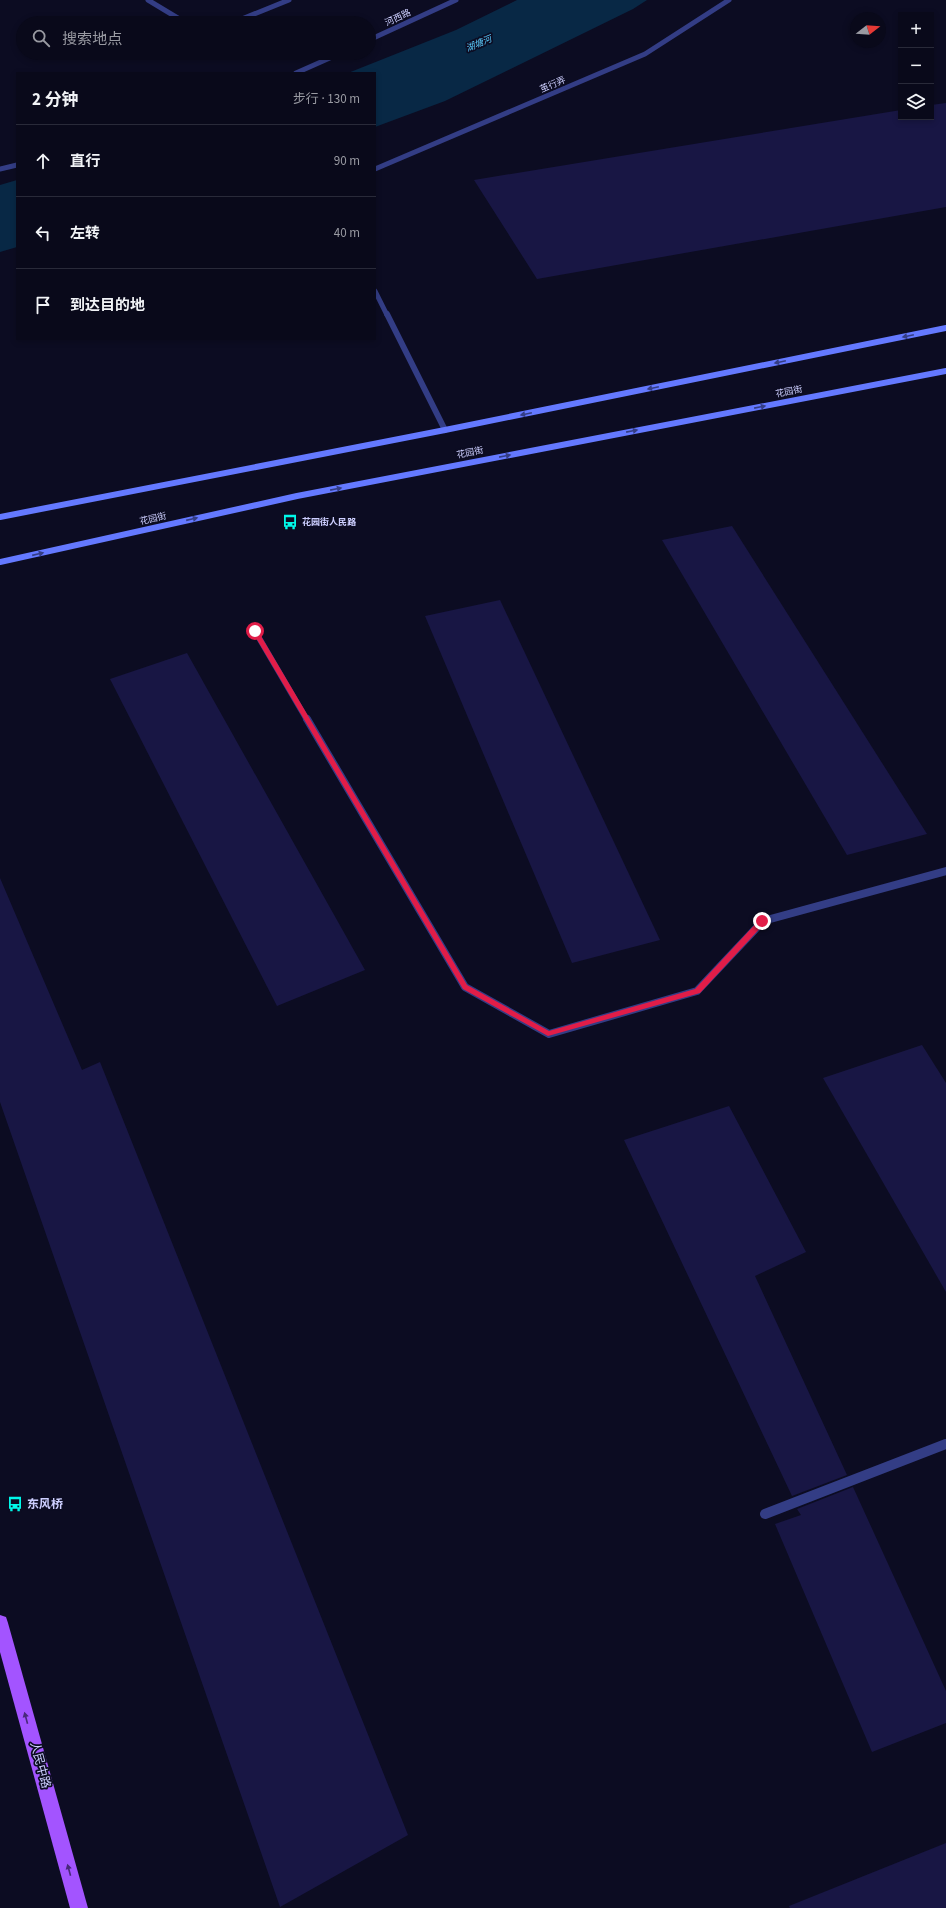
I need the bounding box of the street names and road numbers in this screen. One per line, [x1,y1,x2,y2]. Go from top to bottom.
street label: 河西路 [383,6,413,30]
street label: 茧行弄 [538,74,568,96]
street label: 花园街 [775,383,803,401]
street label: 花园街 [456,444,484,462]
street label: 花园街 [138,510,168,528]
street label: 人民中路 [26,1740,54,1790]

